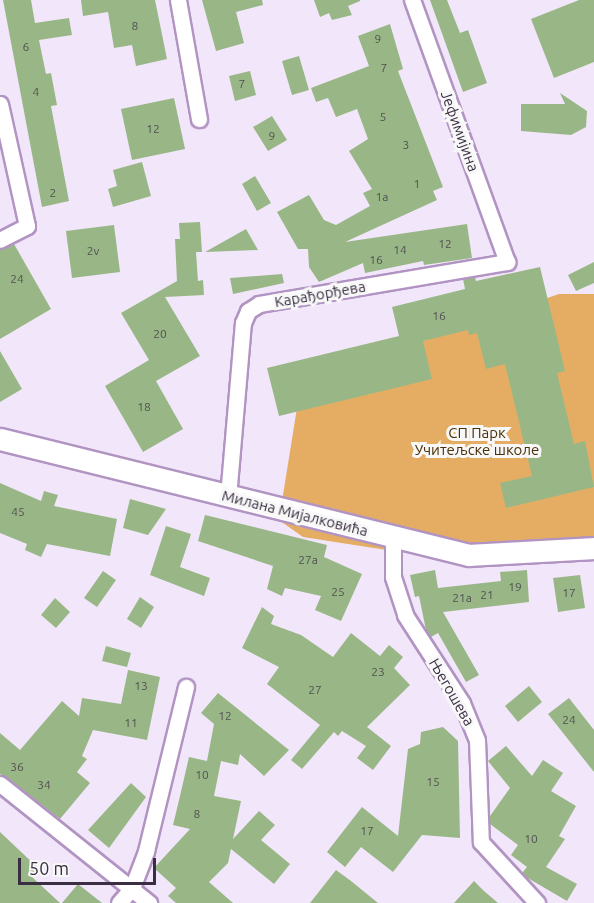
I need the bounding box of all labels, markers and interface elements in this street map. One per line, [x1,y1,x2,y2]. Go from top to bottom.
house number: 8 [132,19,138,33]
house number: 9 [375,32,381,46]
house number: 6 [23,40,29,54]
house number: 7 [381,61,387,75]
house number: 7 [239,77,245,91]
house number: 4 [33,85,39,99]
street label: Јефимијина [437,88,483,174]
house number: 5 [380,110,386,124]
house number: 12 [146,122,160,136]
house number: 9 [269,129,275,143]
house number: 3 [403,138,409,152]
house number: 1 [414,177,420,191]
house number: 2 [50,186,56,200]
house number: 1a [376,190,388,204]
house number: 12 [438,237,452,251]
house number: 14 [393,243,407,257]
house number: 2v [87,244,99,258]
house number: 16 [369,253,383,267]
house number: 24 [10,272,24,286]
street label: Карађорђева [273,277,367,311]
house number: 16 [432,309,446,323]
house number: 20 [153,327,167,341]
house number: 18 [137,400,151,414]
park label: СП Парк Учитељске школе [415,423,539,458]
street label: Милана Мијалковића [220,486,370,540]
house number: 45 [11,505,25,519]
house number: 27a [298,553,318,567]
house number: 19 [508,580,522,594]
house number: 25 [331,585,345,599]
house number: 17 [562,586,576,600]
house number: 21 [480,588,494,602]
house number: 21a [452,591,472,605]
street label: Његошева [425,655,479,729]
house number: 23 [371,665,385,679]
house number: 13 [134,679,148,693]
house number: 27 [308,683,322,697]
house number: 12 [218,709,232,723]
house number: 24 [562,713,576,727]
house number: 11 [124,716,138,730]
house number: 36 [10,760,24,774]
house number: 10 [195,768,209,782]
house number: 15 [426,775,440,789]
house number: 34 [37,778,51,792]
house number: 8 [194,807,200,821]
house number: 17 [360,824,374,838]
house number: 10 [524,832,538,846]
scale bar [21,846,159,884]
text: 50 m [29,858,69,878]

